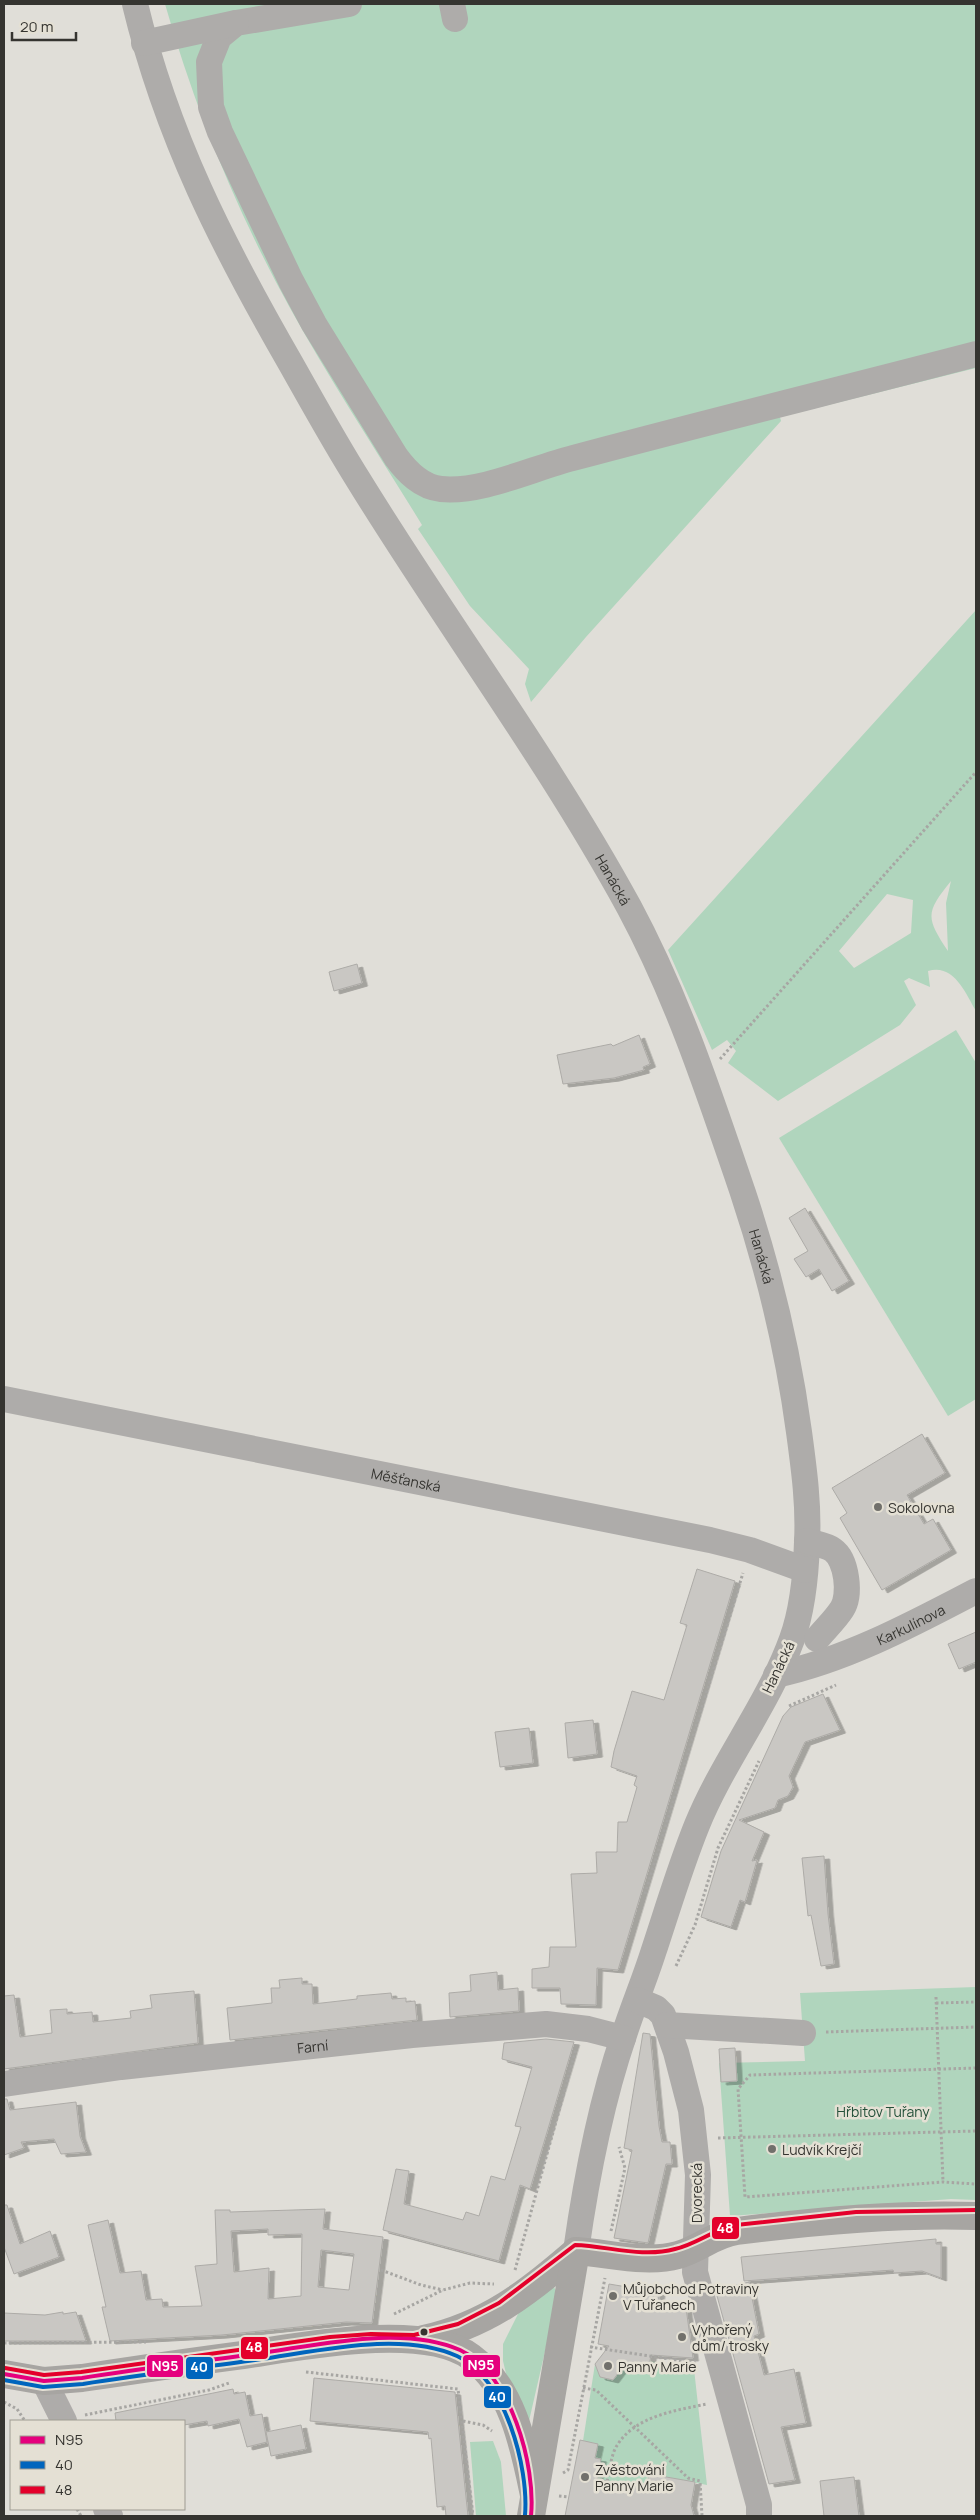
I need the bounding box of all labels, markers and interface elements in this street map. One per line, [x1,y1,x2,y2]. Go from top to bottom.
scale bar [12,10,76,42]
text: 20 m [20,16,53,37]
street label: Hanácká [591,850,636,908]
street label: Hanácká [746,1227,779,1286]
street label: Měšťanská [370,1463,443,1496]
place label: Sokolovna [888,1498,954,1517]
marker: Sokolovna [872,1501,884,1513]
street label: Karkulínova [873,1600,948,1649]
street label: Hanácká [757,1638,799,1696]
street label: Farní [296,2035,329,2057]
park label: Hřbitov Tuřany [836,2102,930,2121]
place label: Ludvík Krejčí [782,2140,862,2159]
marker: Ludvík Krejčí [766,2143,778,2155]
street label: Dvorecká [687,2163,706,2223]
line badge: 48 [711,2216,740,2240]
text: 48 [716,2218,734,2237]
place label: Můjobchod Potraviny V Tuřanech [623,2279,760,2314]
marker: Můjobchod Potraviny V Tuřanech [607,2290,619,2302]
place label: Vyhořený dům/ trosky [692,2320,770,2355]
unlabelled marker [419,2327,429,2337]
marker: Vyhořený dům/ trosky [676,2331,688,2343]
line badge: 48 [240,2336,269,2360]
text: 48 [245,2337,263,2356]
line badge: N95 [146,2354,184,2378]
line badge: N95 [462,2354,501,2378]
text: N95 [468,2355,494,2374]
text: N95 [152,2356,178,2375]
line badge: 40 [185,2356,214,2380]
text: 40 [190,2357,208,2376]
place label: Panny Marie [618,2357,697,2376]
marker: Panny Marie [602,2360,614,2372]
line badge: 40 [483,2385,512,2409]
text: 40 [488,2387,506,2406]
legend [10,2420,185,2510]
text: N95 [55,2429,83,2450]
text: 40 [55,2454,73,2475]
place label: Zvěstování Panny Marie [595,2460,674,2495]
marker: Zvěstování Panny Marie [579,2471,591,2483]
text: 48 [55,2479,73,2500]

